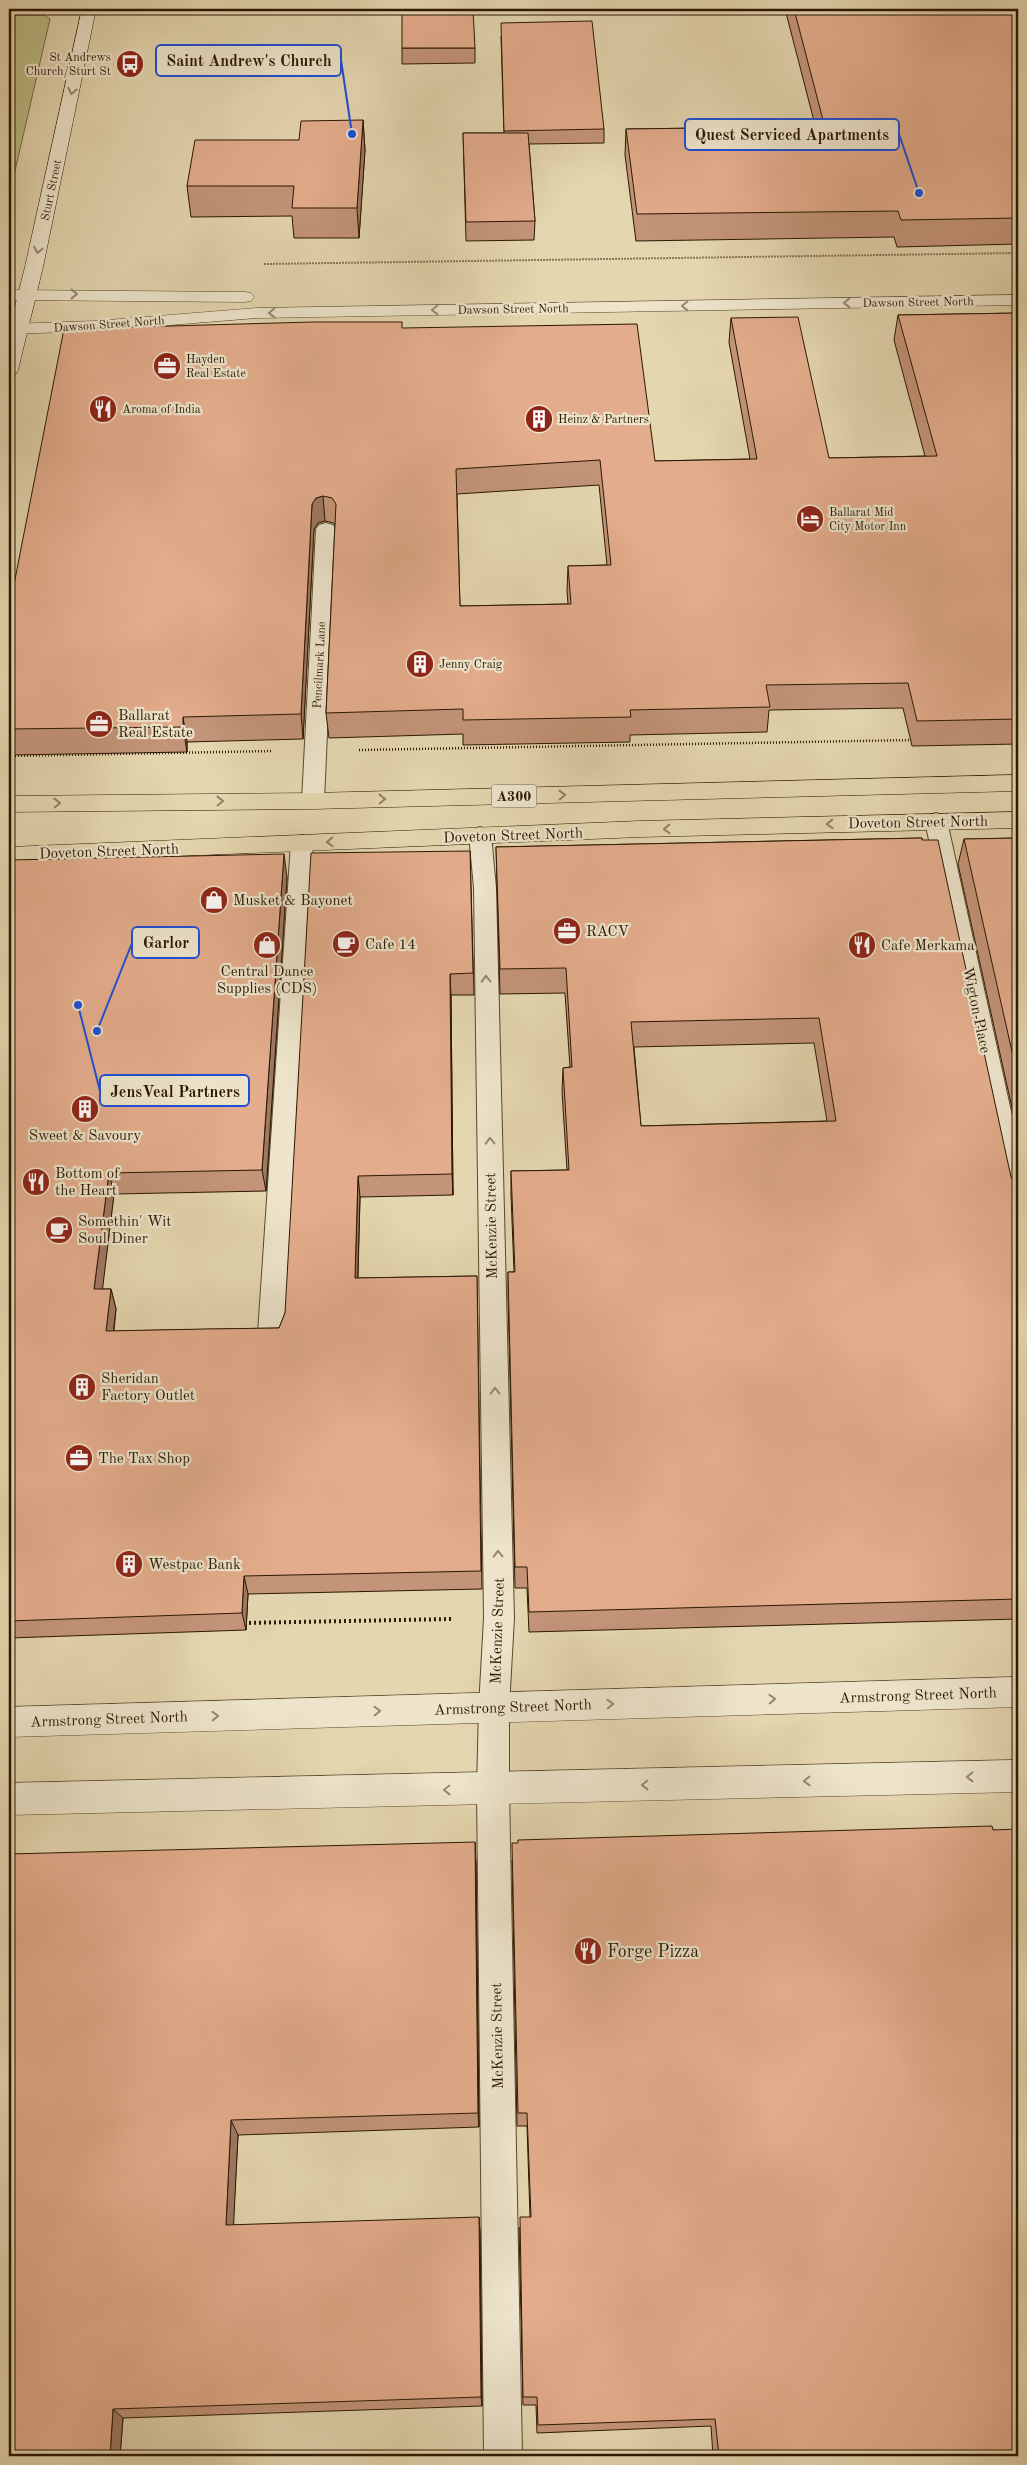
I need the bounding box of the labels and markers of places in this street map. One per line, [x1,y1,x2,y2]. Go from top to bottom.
callout: Saint Andrew's Church [156,45,341,76]
bus stop icon: St Andrews Church/Sturt St [115,49,145,79]
place label: St Andrews Church/Sturt St [26,52,111,78]
callout: Quest Serviced Apartments [685,119,899,150]
office icon: Hayden Real Estate [152,351,182,381]
place label: Hayden Real Estate [186,354,246,380]
restaurant icon: Aroma of India [88,394,118,424]
place label: Aroma of India [122,404,201,416]
building icon: Heinz & Partners [524,404,554,434]
place label: Heinz & Partners [558,414,649,426]
hotel icon: Ballarat Mid City Motor Inn [795,504,825,534]
place label: Ballarat Mid City Motor Inn [829,507,907,533]
building icon: Jenny Craig [405,649,435,679]
place label: Jenny Craig [439,659,503,671]
office icon: Ballarat Real Estate [84,709,114,739]
place label: Ballarat Real Estate [118,709,193,741]
shop icon: Musket & Bayonet [199,885,229,915]
place label: Musket & Bayonet [233,894,353,909]
office icon: RACV [552,916,582,946]
place label: RACV [586,925,630,940]
callout: Garlor [132,927,199,958]
cafe icon: Cafe 14 [331,929,361,959]
shop icon: Central Dance Supplies (CDS) [252,930,282,960]
restaurant icon: Cafe Merkama [847,930,877,960]
place label: Cafe 14 [365,938,416,953]
place label: Cafe Merkama [881,939,975,954]
place label: Central Dance Supplies (CDS) [217,965,317,997]
callout: JensVeal Partners [100,1075,249,1106]
building icon: Sweet & Savoury [70,1094,100,1124]
place label: Sweet & Savoury [29,1129,141,1144]
restaurant icon: Bottom of the Heart [21,1167,51,1197]
place label: Bottom of the Heart [55,1167,120,1199]
cafe icon: Somethin' Wit Soul Diner [44,1215,74,1245]
place label: Somethin' Wit Soul Diner [78,1215,172,1247]
building icon: Sheridan Factory Outlet [67,1372,97,1402]
place label: Sheridan Factory Outlet [101,1372,195,1404]
office icon: The Tax Shop [64,1443,94,1473]
place label: The Tax Shop [98,1452,190,1467]
building icon: Westpac Bank [114,1549,144,1579]
place label: Westpac Bank [148,1558,241,1573]
restaurant icon: Forge Pizza [573,1936,603,1966]
place label: Forge Pizza [607,1943,699,1961]

